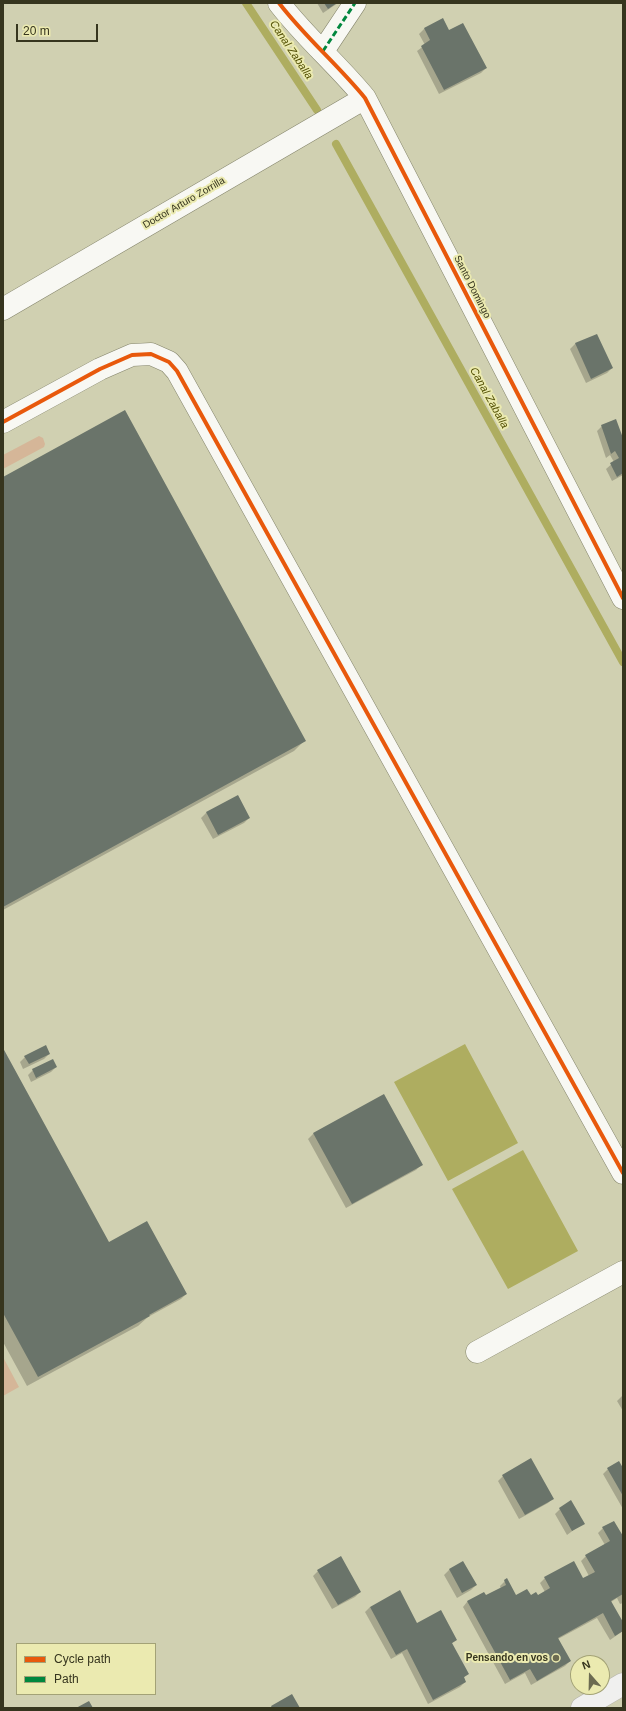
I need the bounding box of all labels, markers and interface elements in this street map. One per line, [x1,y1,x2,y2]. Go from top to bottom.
scale bar [18,16,100,42]
water label: Canal Zaballa [267,18,315,82]
text: 20 m [23,24,50,38]
street label: Doctor Arturo Zorrilla [141,175,227,231]
street label: Santo Domingo [451,254,493,320]
water label: Canal Zaballa [467,365,511,431]
legend [16,1643,156,1695]
text: Cycle path [54,1652,111,1666]
place label: Pensando en vos [466,1652,548,1664]
marker: Pensando en vos [551,1653,561,1663]
north arrow [570,1655,610,1695]
text: N [580,1658,592,1672]
text: Path [54,1672,79,1686]

